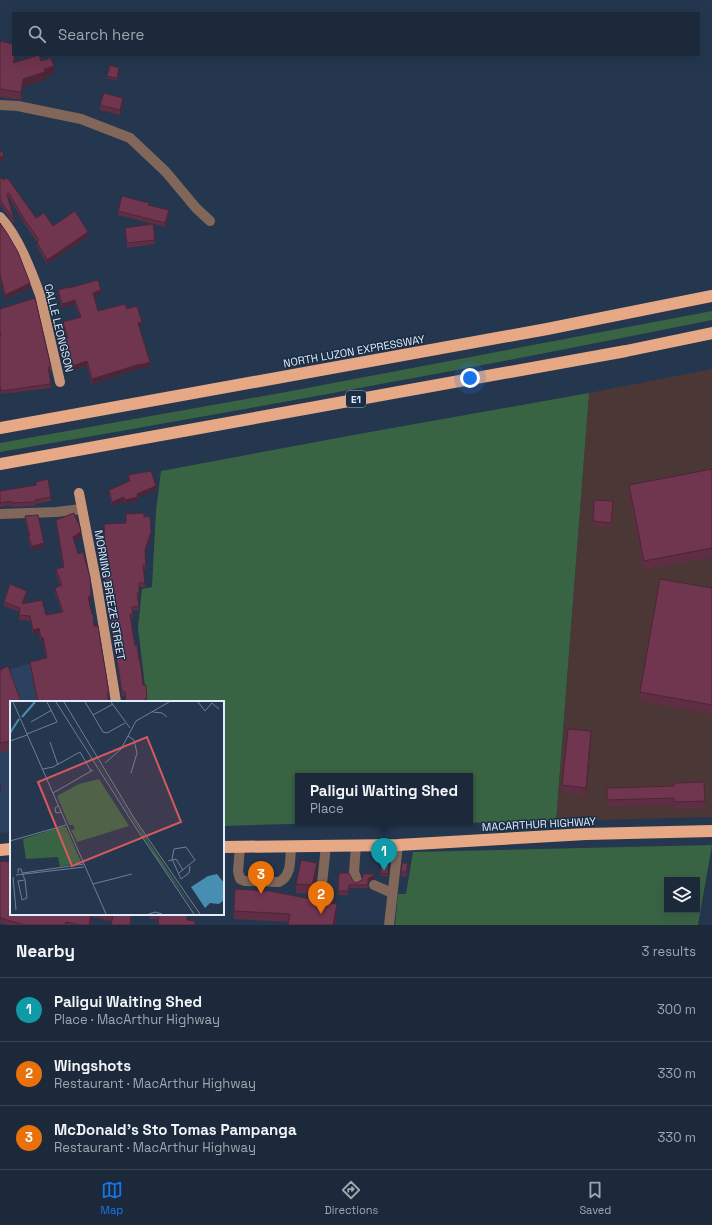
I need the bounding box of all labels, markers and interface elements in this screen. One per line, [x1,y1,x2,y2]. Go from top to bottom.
search box [12,12,700,56]
icon: search [26,23,48,45]
text: Search here [58,25,144,44]
street label: CALLE LEONGSON [41,282,77,374]
street label: NORTH LUZON EXPRESSWAY [282,332,426,370]
your location [460,368,480,388]
road number: E1 [346,391,366,407]
street label: MORNING BREEZE STREET [92,529,128,662]
inset map [10,701,224,915]
popup [295,773,473,825]
text: Paligui Waiting Shed [310,781,458,800]
text: Place [310,800,344,817]
street label: MACARTHUR HIGHWAY [482,814,597,834]
pin: 1 [371,838,397,871]
pin: 3 [248,861,274,894]
map controls [664,877,700,913]
button: layers [664,877,700,913]
pin: 2 [308,881,334,914]
text: Nearby [16,940,75,962]
text: 3 results [642,943,696,960]
text: Paligui Waiting Shed [54,992,202,1011]
text: 1 [26,1001,32,1018]
text: 300 m [657,1001,696,1018]
text: Place · MacArthur Highway [54,1011,220,1028]
text: Wingshots [54,1056,131,1075]
text: 2 [25,1065,33,1082]
text: 330 m [657,1065,696,1082]
text: Restaurant · MacArthur Highway [54,1075,256,1092]
text: McDonald's Sto Tomas Pampanga [54,1120,297,1139]
text: 3 [25,1129,33,1146]
text: 330 m [657,1129,696,1146]
text: Restaurant · MacArthur Highway [54,1139,256,1156]
tab: Map [101,1179,123,1217]
tab: Directions [324,1179,378,1217]
tab: Saved [579,1179,611,1217]

